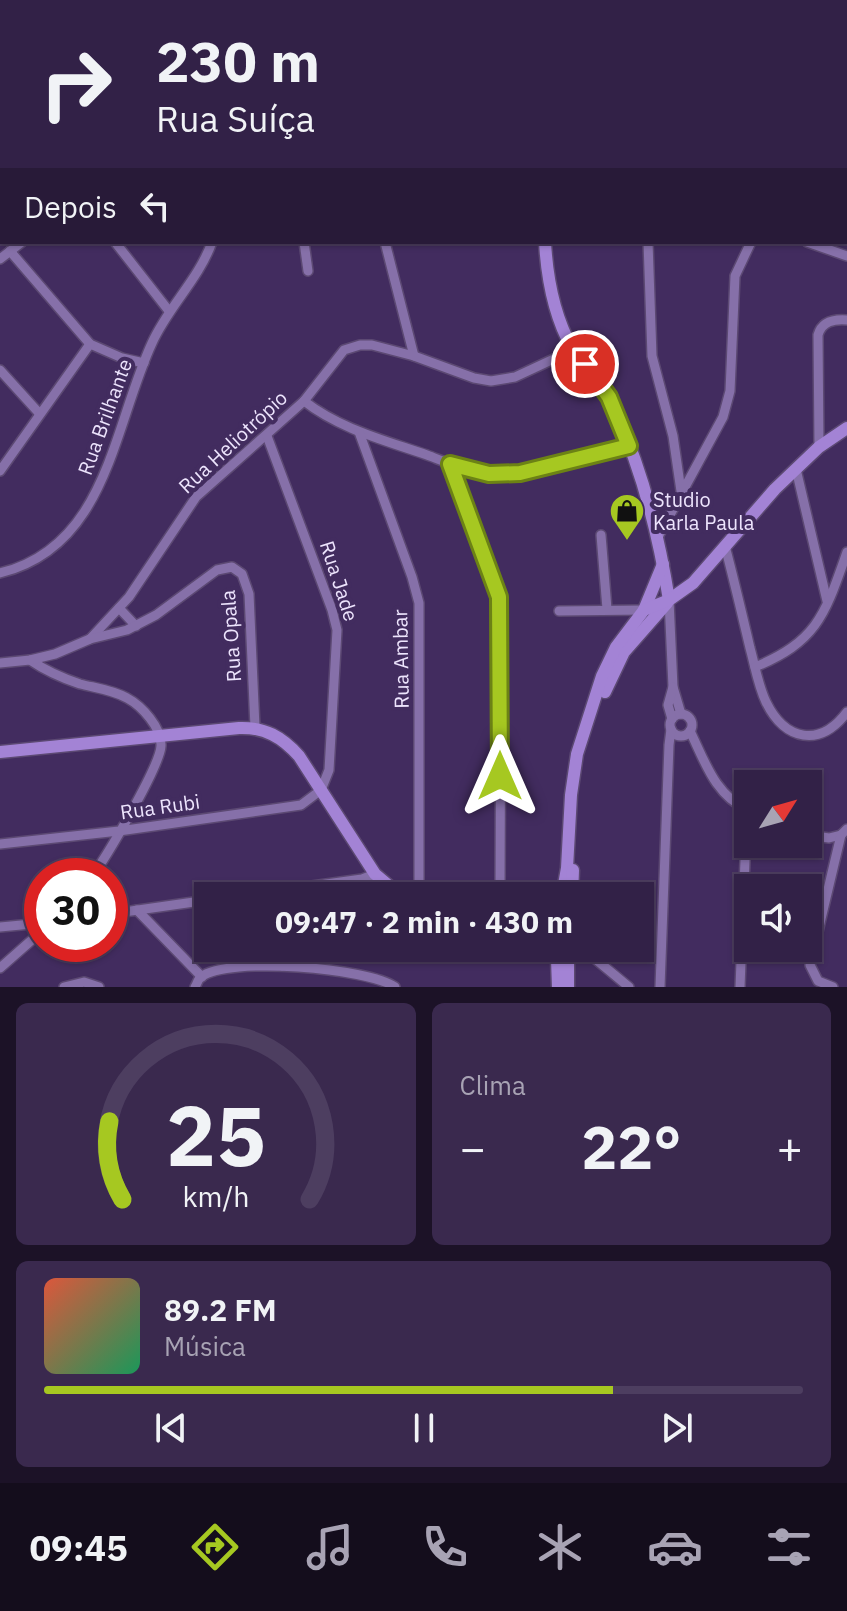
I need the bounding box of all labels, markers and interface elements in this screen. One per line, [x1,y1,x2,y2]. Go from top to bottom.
text: 230 m [156,25,320,97]
icon: right [24,32,128,136]
text: Rua Suíça [156,95,315,142]
icon: left [133,184,177,228]
text: Depois [24,187,117,226]
pin [551,330,619,398]
icon: arrive [563,342,607,386]
street label: Rua Brilhante [71,355,138,479]
street label: Rua Heliotrópio [172,384,293,499]
place label: Studio Karla Paula [653,486,755,536]
shop icon: Studio Karla Paula [608,492,646,542]
street label: Rua Jade [314,537,365,625]
street label: Rua Opala [214,589,247,683]
street label: Rua Ambar [386,609,415,709]
position arrow [458,734,542,818]
north arrow [734,770,822,858]
map controls [734,770,822,962]
street label: Rua Rubi [118,788,202,825]
speed limit sign: 30 [24,858,128,962]
button: sound [734,874,822,962]
text: 09:47 · 2 min · 430 m [275,902,573,941]
text: Clima [460,1068,526,1102]
text: 25 [166,1081,266,1189]
text: 22° [581,1107,681,1186]
text: − [460,1119,486,1176]
text: + [777,1119,803,1176]
text: km/h [182,1178,249,1215]
text: 89.2 FM [164,1290,277,1329]
text: Música [164,1329,246,1363]
icon: previous [149,1406,193,1450]
icon: pause [402,1406,446,1450]
icon: next [655,1406,699,1450]
icon: directions [187,1519,243,1575]
icon: music [302,1519,358,1575]
icon: phone [417,1519,473,1575]
icon: climate [532,1519,588,1575]
icon: car [647,1519,703,1575]
icon: filters [761,1519,817,1575]
text: 09:45 [29,1524,128,1571]

